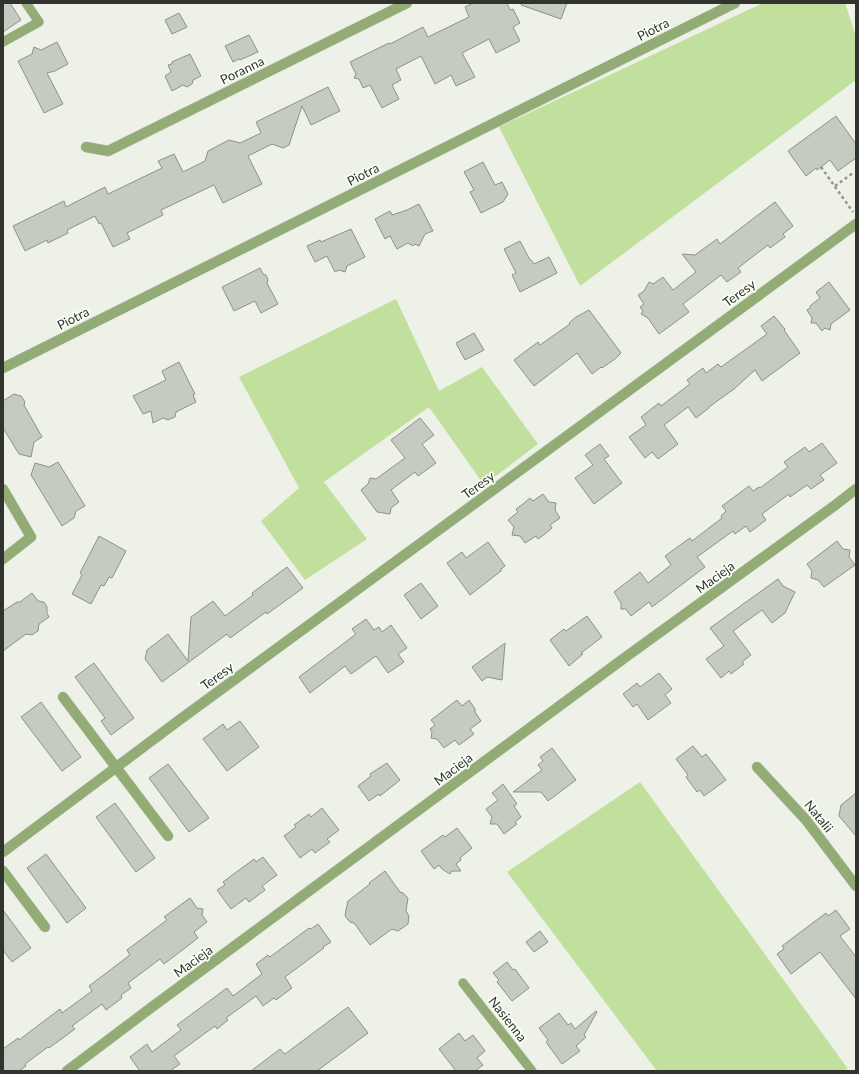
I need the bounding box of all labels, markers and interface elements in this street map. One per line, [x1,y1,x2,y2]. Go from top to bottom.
street label: Piotra [634,14,672,44]
street label: Poranna [217,53,267,87]
street label: Piotra [344,159,382,189]
street label: Teresy [720,276,759,310]
street label: Piotra [54,303,92,333]
street label: Teresy [459,468,498,502]
street label: Macieja [692,558,738,596]
street label: Teresy [198,659,237,693]
street label: Macieja [431,749,475,789]
street label: Natalii [801,797,837,835]
street label: Macieja [170,942,216,980]
street label: Nasienna [485,993,531,1045]

